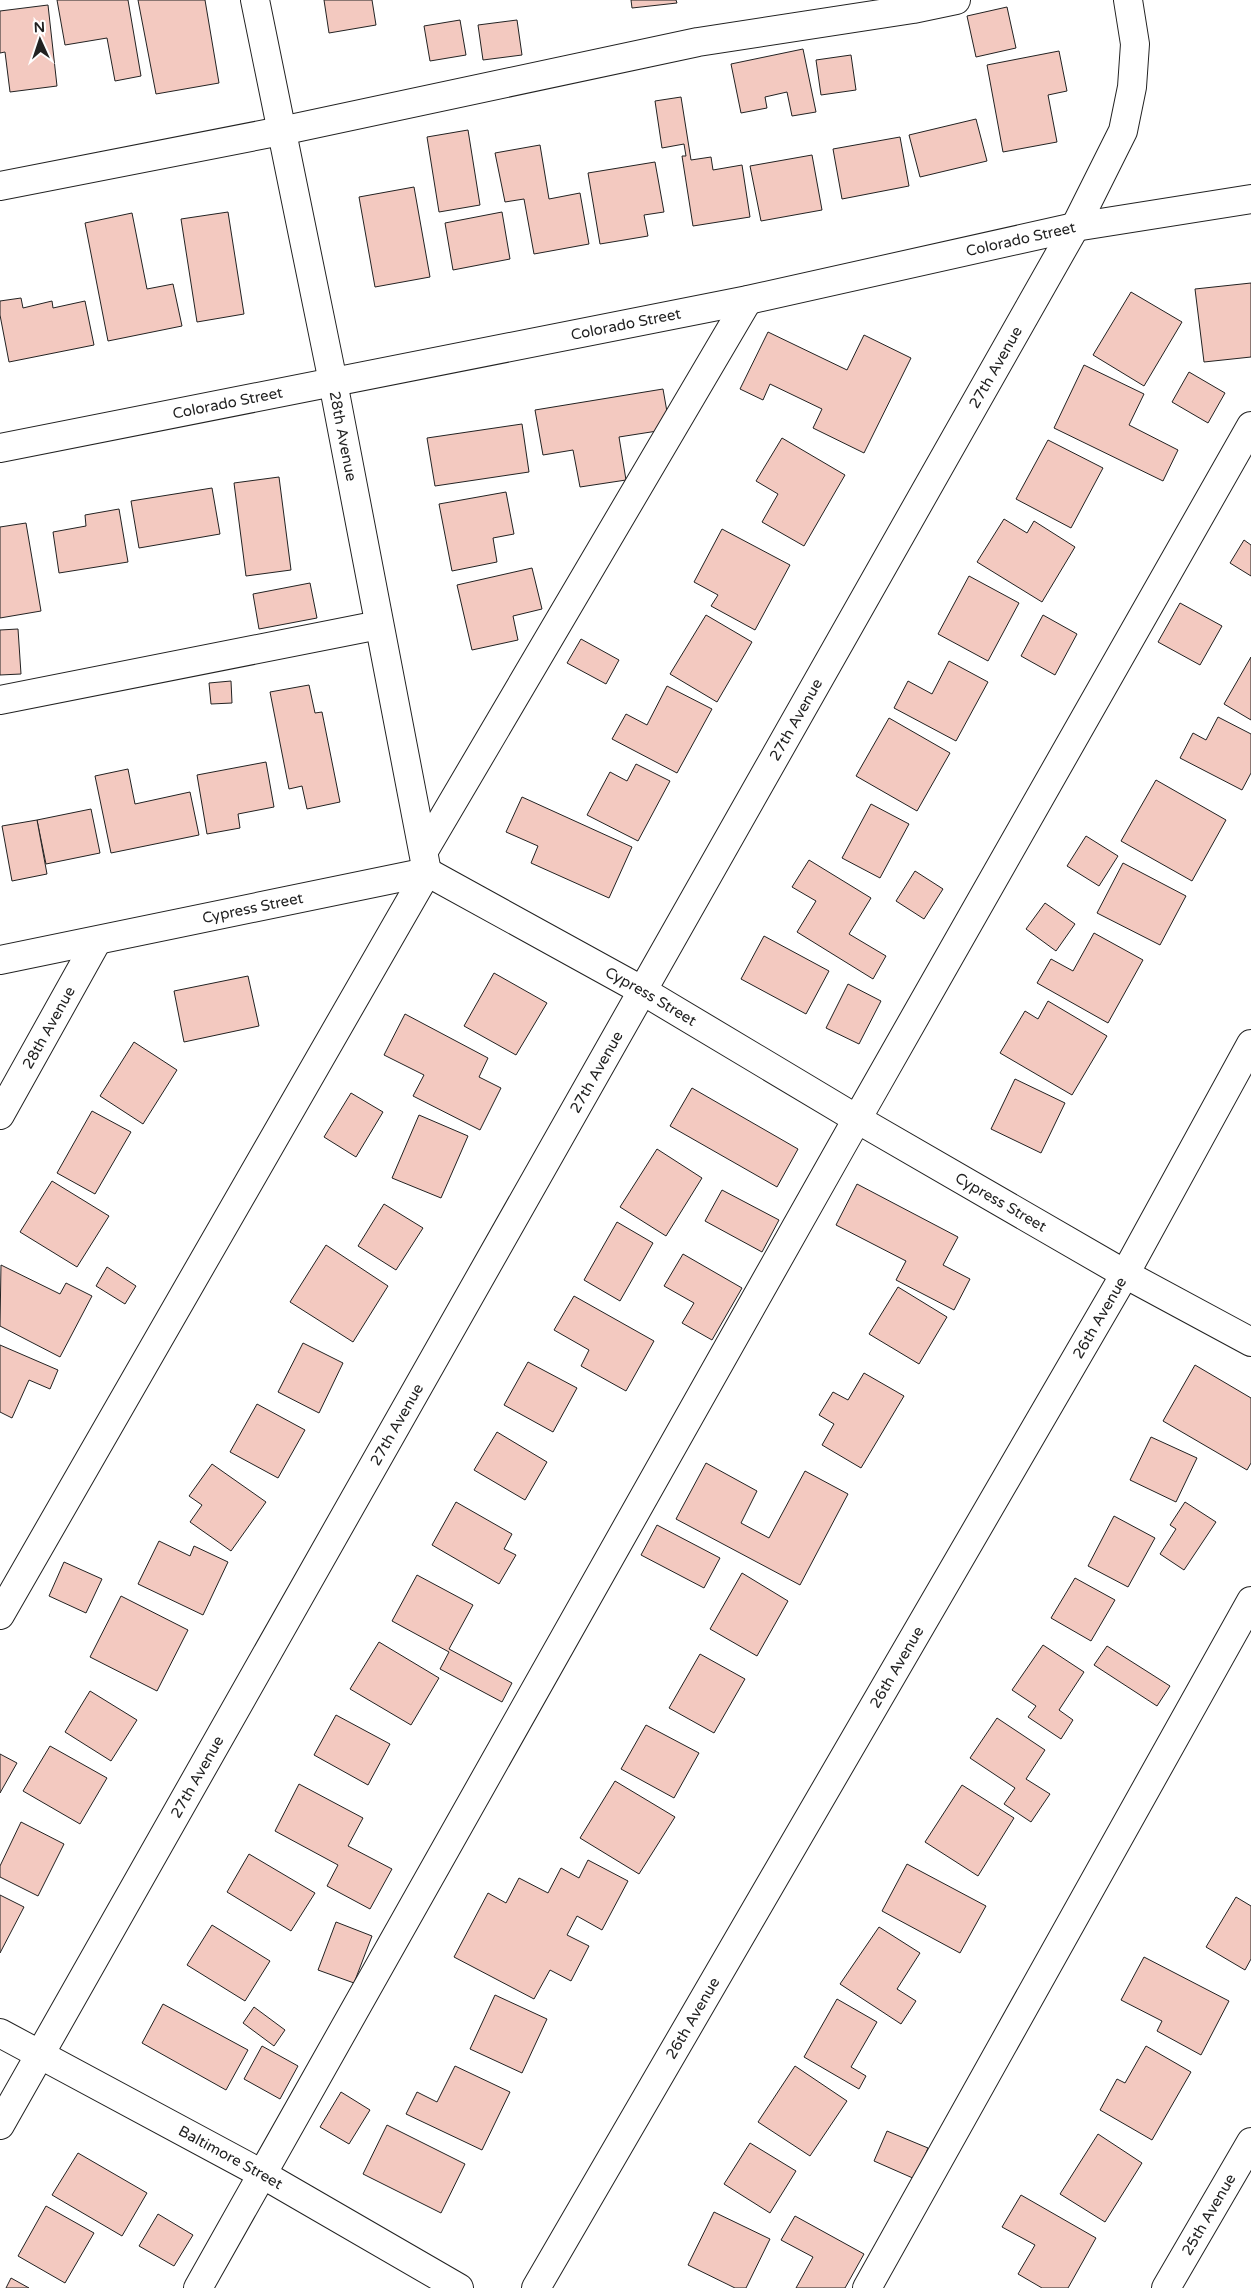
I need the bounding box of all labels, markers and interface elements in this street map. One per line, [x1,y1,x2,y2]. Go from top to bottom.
north arrow [15,15,65,65]
text: N [33,19,45,36]
street label: Colorado Street [964,218,1078,260]
street label: Colorado Street [569,304,683,344]
street label: 27th Avenue [965,323,1026,412]
street label: Colorado Street [171,383,284,423]
street label: 28th Avenue [325,389,361,483]
street label: 27th Avenue [766,676,826,764]
street label: Cypress Street [201,889,305,927]
street label: Cypress Street [602,963,700,1030]
street label: 28th Avenue [19,983,79,1072]
street label: 27th Avenue [566,1028,627,1116]
street label: Cypress Street [952,1169,1050,1236]
street label: 26th Avenue [1069,1274,1130,1362]
street label: 27th Avenue [366,1380,427,1469]
street label: 26th Avenue [866,1623,927,1711]
street label: 27th Avenue [167,1733,227,1821]
street label: 26th Avenue [662,1974,723,2062]
street label: Baltimore Street [175,2122,286,2193]
street label: 25th Avenue [1178,2171,1240,2259]

